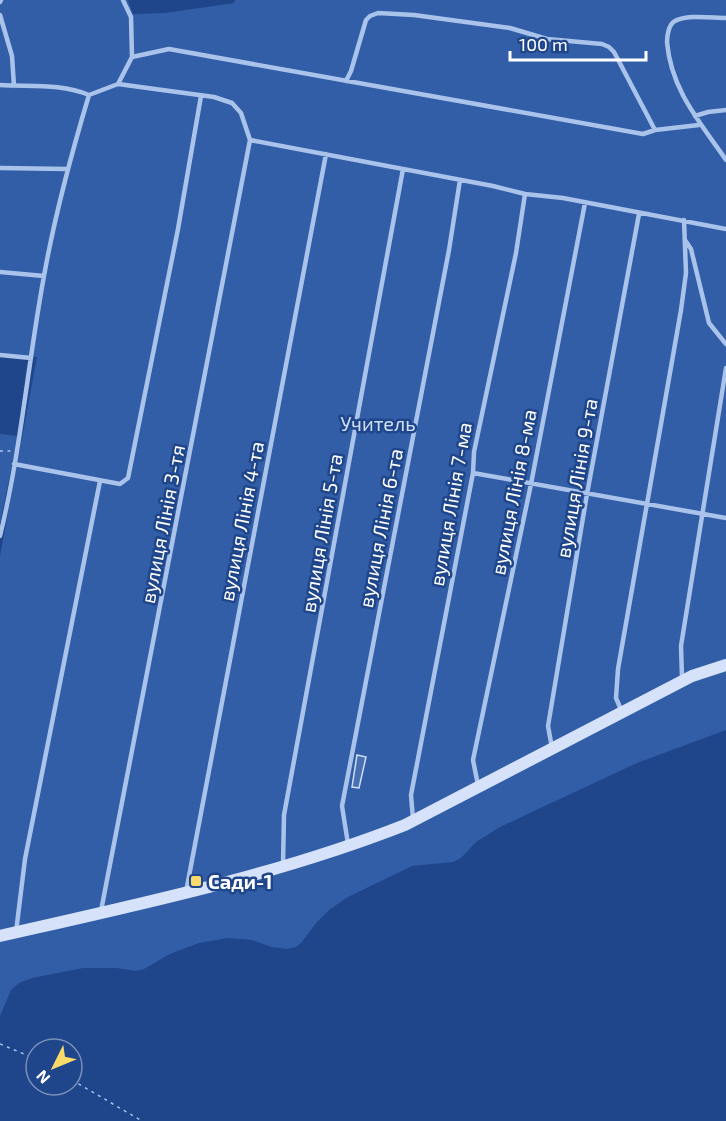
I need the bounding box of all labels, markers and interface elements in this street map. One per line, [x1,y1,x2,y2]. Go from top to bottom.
scale bar [510,24,646,62]
text: 100 m [519,33,568,55]
street label: вулиця Лінія 9-та [550,396,603,560]
street label: вулиця Лінія 8-ма [485,407,542,577]
park label: Учитель [340,411,416,435]
street label: вулиця Лінія 7-ма [424,420,477,588]
street label: вулиця Лінія 4-та [214,439,269,603]
street label: вулиця Лінія 3-тя [135,443,190,606]
street label: вулиця Лінія 6-та [353,446,408,610]
street label: вулиця Лінія 5-та [295,452,348,614]
place label: Сади-1 [208,869,272,893]
marker: Сади-1 [189,874,203,888]
north arrow [24,1037,84,1097]
text: N [32,1067,54,1088]

